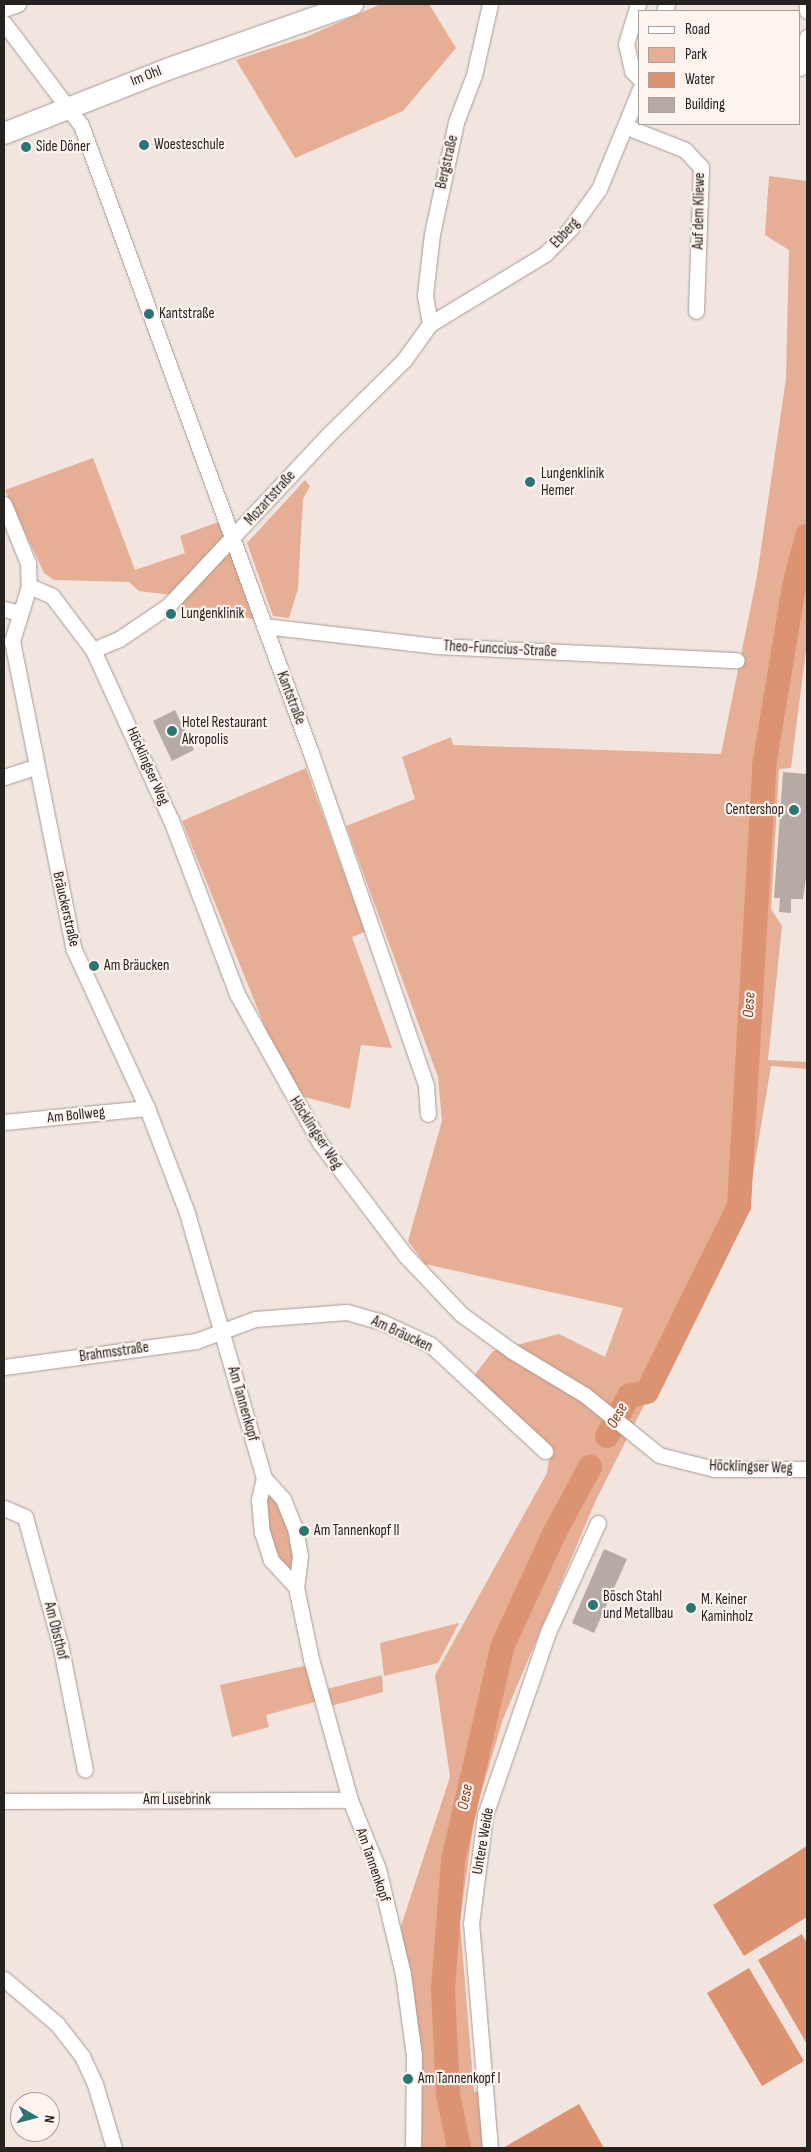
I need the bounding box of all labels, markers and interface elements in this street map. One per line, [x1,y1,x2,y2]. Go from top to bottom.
legend [638,10,801,125]
text: Road [685,20,710,39]
text: Park [685,45,707,64]
street label: Im Ohl [128,62,164,90]
text: Water [685,70,715,89]
text: Building [685,95,725,114]
street label: Bergstraße [432,133,462,191]
place label: Woesteschule [154,136,225,154]
place label: Side Döner [36,138,90,156]
marker: Woesteschule [138,139,150,151]
marker: Side Döner [20,141,32,153]
street label: Auf dem Kliewe [689,172,709,250]
street label: Ebberg [547,214,583,252]
place label: Kantstraße [159,305,215,323]
marker: Kantstraße [143,308,155,320]
place label: Lungenklinik Hemer [541,464,604,499]
street label: Mozartstraße [241,467,299,529]
marker: Lungenklinik Hemer [523,475,537,489]
place label: Lungenklinik [181,605,244,623]
marker: Lungenklinik [165,608,177,620]
street label: Theo-Funccius-Straße [443,637,557,661]
street label: Kantstraße [273,669,309,727]
place label: Hotel Restaurant Akropolis [182,713,267,748]
street label: Höcklingser Weg [123,724,173,808]
marker: Hotel Restaurant Akropolis [166,725,178,737]
place label: Centershop [726,801,784,819]
marker: Centershop [788,804,800,816]
street label: Bräuckerstraße [49,870,83,948]
place label: Am Bräucken [104,957,169,975]
marker: Am Bräucken [88,960,100,972]
water label: Oese [740,992,760,1018]
street label: Höcklingser Weg [286,1093,346,1173]
street label: Am Bollweg [46,1103,106,1127]
street label: Am Bräucken [369,1312,435,1356]
street label: Brahmsstraße [78,1338,150,1366]
street label: Am Tannenkopf [224,1364,262,1444]
water label: Oese [603,1400,633,1432]
street label: Höcklingser Weg [709,1457,793,1477]
place label: Am Tannenkopf II [314,1522,400,1540]
marker: Am Tannenkopf II [298,1525,310,1537]
place label: Bösch Stahl und Metallbau [603,1587,673,1622]
place label: M. Keiner Kaminholz [701,1590,753,1625]
marker: Bösch Stahl und Metallbau [587,1599,599,1611]
street label: Am Obsthof [40,1600,72,1662]
marker: M. Keiner Kaminholz [685,1602,697,1614]
water label: Oese [454,1782,478,1812]
street label: Am Lusebrink [143,1791,211,1809]
street label: Untere Weide [468,1806,498,1876]
street label: Am Tannenkopf [352,1826,394,1904]
place label: Am Tannenkopf I [418,2070,501,2088]
marker: Am Tannenkopf I [402,2073,414,2085]
north arrow [10,2092,60,2142]
text: N [40,2114,58,2124]

